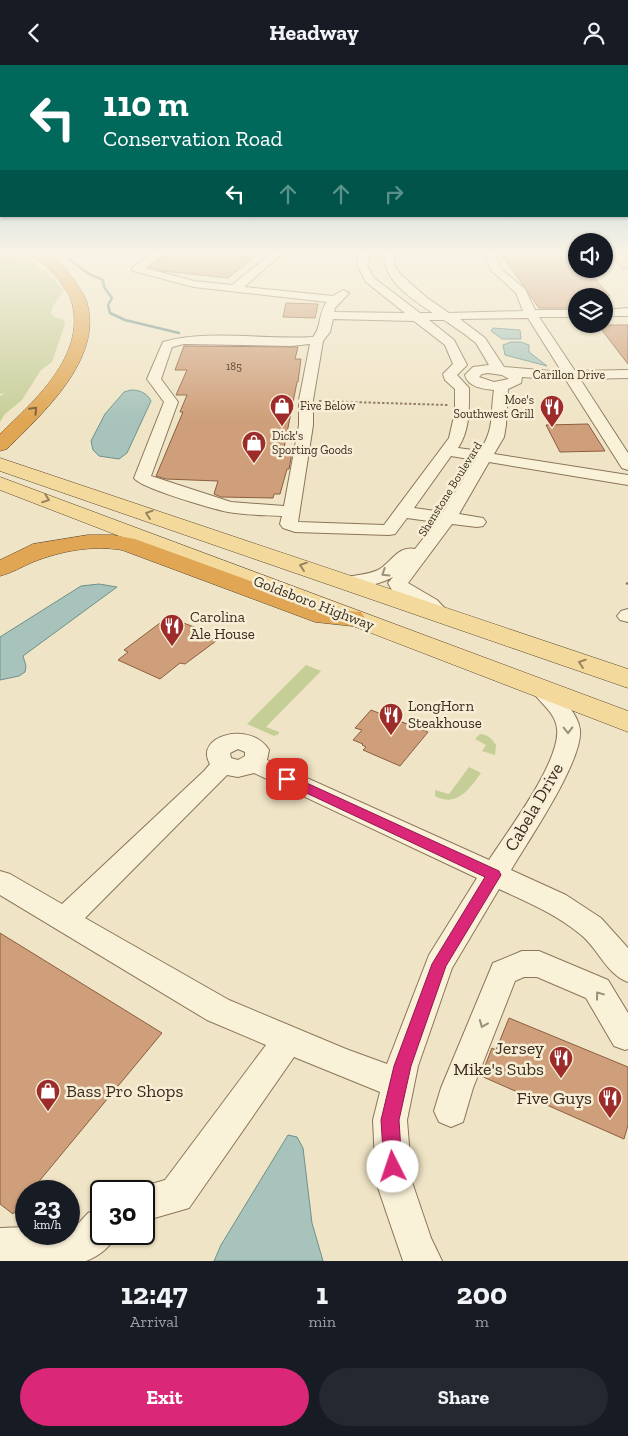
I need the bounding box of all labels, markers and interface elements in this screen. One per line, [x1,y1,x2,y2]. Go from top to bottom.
icon: back [20,19,48,47]
text: Headway [269,19,359,46]
icon: person [580,19,608,47]
text: 110 m [103,83,189,125]
icon: left [20,85,85,150]
text: Conservation Road [103,125,283,152]
icon: left [221,180,249,208]
icon: ahead [274,180,302,208]
icon: ahead [327,180,355,208]
icon: right [380,180,408,208]
map controls [568,233,613,333]
button: sound [568,233,613,278]
button: layers [568,288,613,333]
house number: 185 [226,360,242,373]
street label: Carillon Drive [533,368,606,382]
shop icon: Five Below [269,393,295,427]
place label: Moe's Southwest Grill [454,393,534,421]
restaurant icon: Moe's Southwest Grill [539,394,565,428]
place label: Five Below [300,399,356,413]
one-way arrow [28,407,37,416]
place label: Dick's Sporting Goods [272,429,353,457]
shop icon: Dick's Sporting Goods [241,430,267,464]
street label: Shenstone Boulevard [415,439,485,539]
one-way arrow [41,493,50,503]
one-way arrow [145,510,154,520]
one-way arrow [299,562,308,572]
one-way arrow [381,567,390,577]
street label: Goldsboro Highway [251,572,377,634]
place label: Carolina Ale House [190,608,255,643]
restaurant icon: Carolina Ale House [159,613,185,647]
one-way arrow [578,659,587,669]
place label: LongHorn Steakhouse [408,697,482,732]
restaurant icon: LongHorn Steakhouse [378,702,404,736]
one-way arrow [563,727,573,735]
pin [266,758,308,800]
street label: Cabela Drive [500,759,568,855]
icon: arrive [273,765,301,793]
one-way arrow [596,991,605,1001]
one-way arrow [478,1019,489,1028]
place label: Jersey Mike's Subs [453,1037,545,1080]
restaurant icon: Jersey Mike's Subs [548,1045,574,1079]
shop icon: Bass Pro Shops [35,1078,61,1112]
place label: Bass Pro Shops [66,1080,183,1102]
restaurant icon: Five Guys [597,1085,623,1119]
place label: Five Guys [517,1087,592,1109]
position arrow [366,1140,418,1192]
speed limit sign: 30 [90,1180,155,1245]
text: 23 [34,1191,61,1221]
text: km/h [34,1218,61,1232]
text: 12:47 [121,1276,188,1312]
text: 1 [316,1276,328,1312]
text: 200 [457,1276,507,1312]
text: Arrival [130,1312,178,1331]
text: min [308,1312,336,1331]
text: m [475,1312,489,1331]
button: Exit [20,1368,309,1426]
button: Share [319,1368,608,1426]

